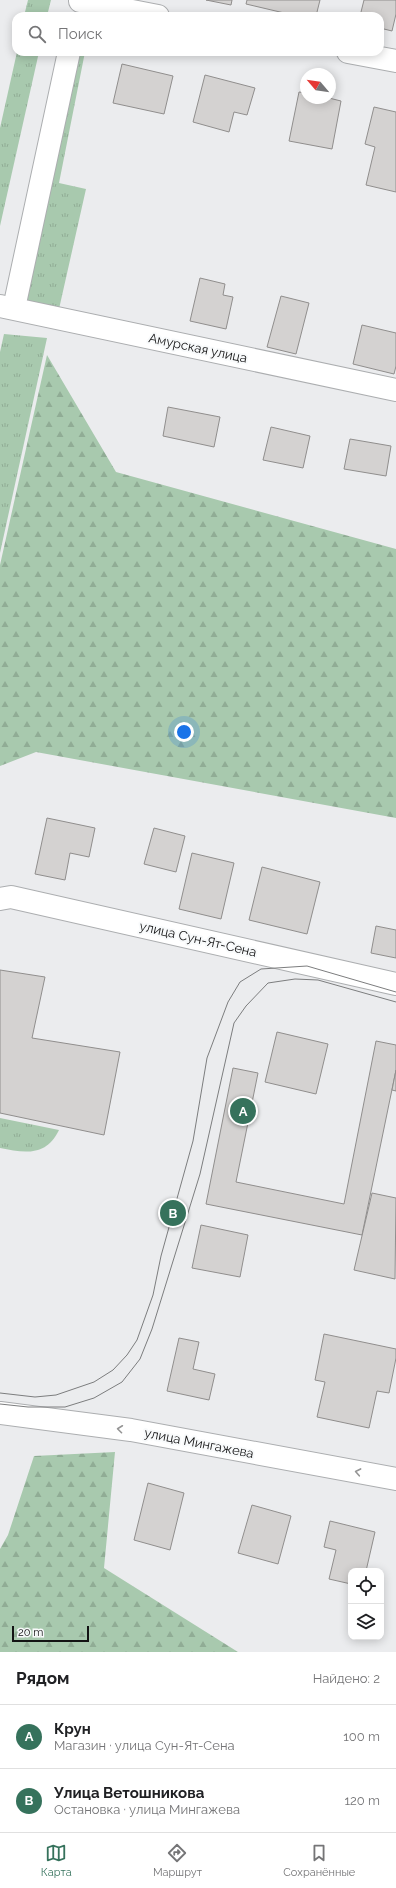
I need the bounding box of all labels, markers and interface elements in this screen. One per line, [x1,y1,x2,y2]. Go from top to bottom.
search box [12,12,384,56]
icon: search [26,23,48,45]
text: Поиск [58,25,103,43]
north arrow [300,68,336,104]
street label: Амурская улица [147,330,249,366]
your location [174,722,194,742]
street label: улица Сун-Ят-Сена [138,918,258,960]
pin: A [230,1096,256,1126]
pin: B [160,1198,186,1228]
one-way arrow [117,1424,123,1433]
street label: улица Мингажева [143,1425,255,1461]
one-way arrow [355,1469,361,1477]
map controls [348,1568,384,1640]
button: locate [348,1568,384,1604]
button: layers [348,1604,384,1640]
scale bar [12,1624,89,1643]
text: 20 m [18,1626,43,1639]
text: Рядом [16,1668,69,1688]
text: Найдено: 2 [313,1671,380,1686]
text: Крун [54,1720,91,1738]
text: A [25,1729,33,1744]
text: 100 m [343,1729,380,1744]
text: Магазин · улица Сун-Ят-Сена [54,1738,235,1753]
text: Улица Ветошникова [54,1784,204,1802]
text: B [25,1793,33,1808]
text: 120 m [344,1793,380,1808]
text: Остановка · улица Мингажева [54,1802,240,1817]
tab: Карта [41,1842,72,1879]
tab: Маршрут [153,1842,202,1879]
tab: Сохранённые [283,1842,355,1879]

